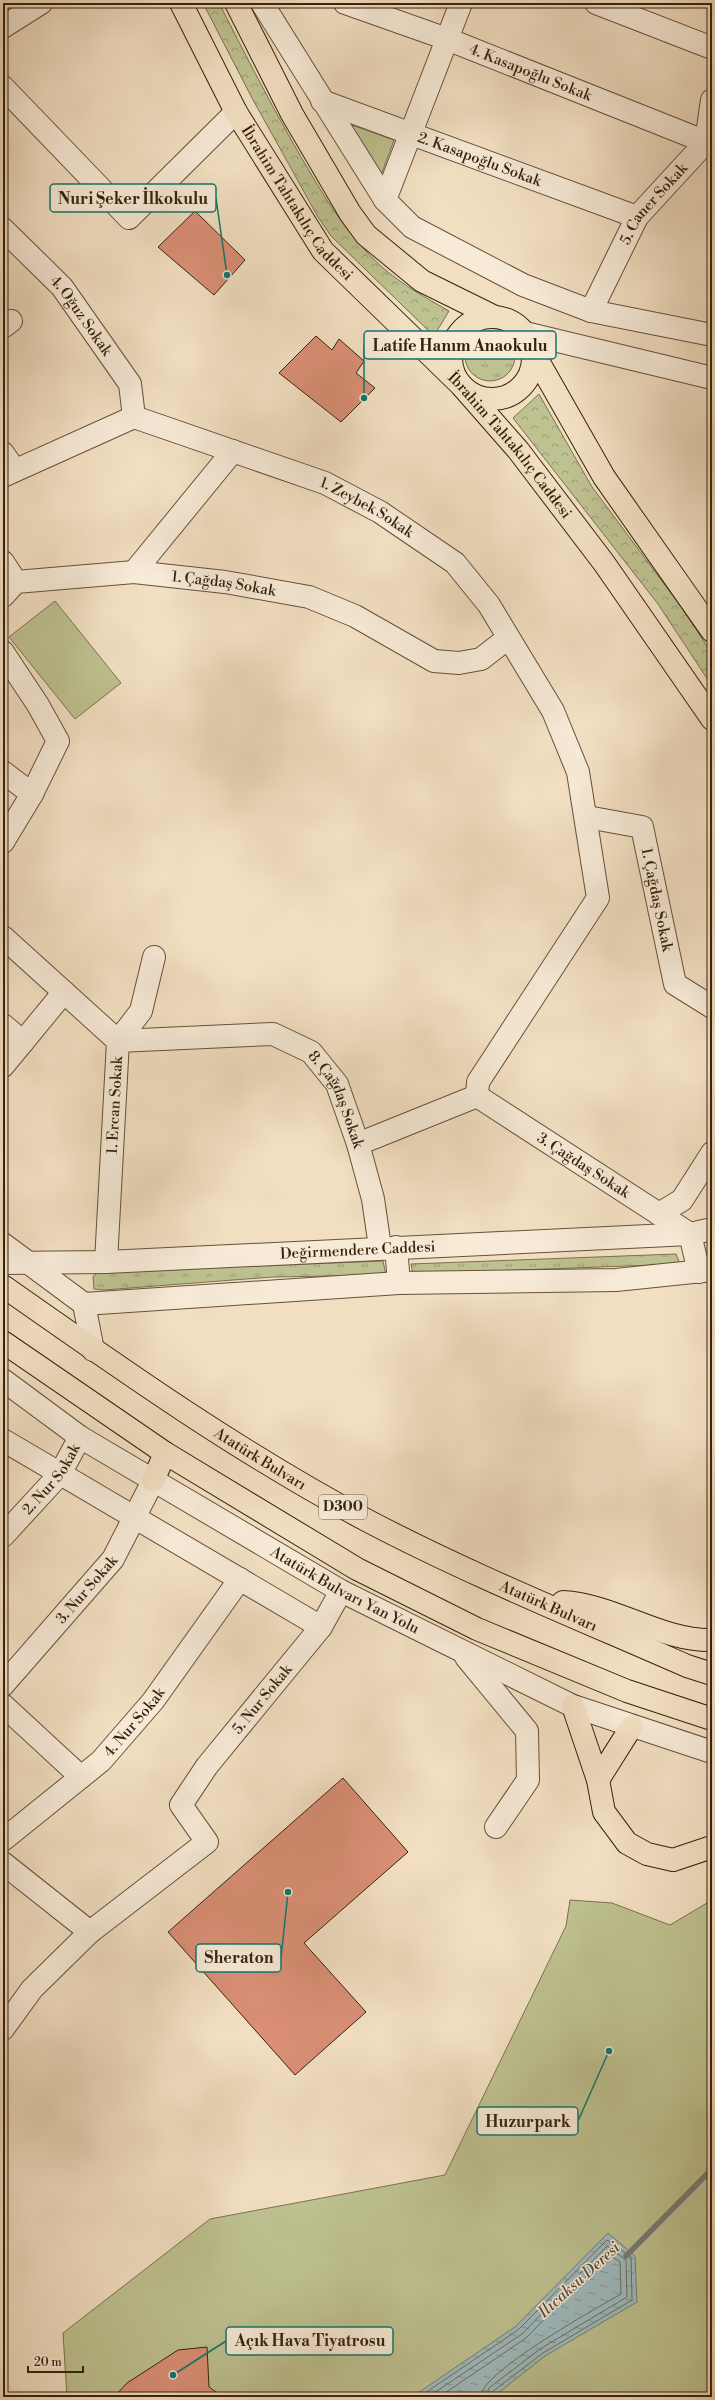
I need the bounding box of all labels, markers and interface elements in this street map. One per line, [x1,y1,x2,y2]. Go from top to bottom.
street label: 4. Kasapoğlu Sokak [466,39,596,106]
street label: İbrahim Tahtakılıç Caddesi [237,121,357,285]
street label: 2. Kasapoğlu Sokak [415,128,545,191]
street label: 5. Caner Sokak [616,158,692,248]
callout: Nuri Şeker İlkokulu [50,184,216,212]
text: Nuri Şeker İlkokulu [58,187,208,209]
street label: 4. Oğuz Sokak [46,271,117,360]
callout: Latife Hanım Anaokulu [364,331,556,359]
text: Latife Hanım Anaokulu [372,336,548,356]
street label: İbrahim Tahtakılıç Caddesi [444,367,576,522]
street label: 1. Zeybek Sokak [318,473,418,542]
street label: 1. Çağdaş Sokak [170,567,279,601]
street label: 1. Çağdaş Sokak [637,846,678,954]
street label: 8. Çağdaş Sokak [304,1047,369,1151]
street label: 1. Ercan Sokak [102,1055,127,1155]
street label: 3. Çağdaş Sokak [533,1128,635,1203]
street label: Değirmendere Caddesi [280,1237,436,1263]
street label: Atatürk Bulvarı [210,1423,310,1494]
street label: 2. Nur Sokak [18,1439,85,1518]
road number: D300 [319,1495,367,1519]
street label: Atatürk Bulvarı Yan Yolu [266,1542,423,1638]
street label: 3. Nur Sokak [52,1550,122,1627]
street label: Atatürk Bulvarı [496,1576,600,1636]
street label: 5. Nur Sokak [228,1659,297,1738]
street label: 4. Nur Sokak [99,1683,170,1761]
callout: Sheraton [196,1944,281,1972]
text: Sheraton [204,1948,274,1968]
callout: Huzurpark [477,2107,578,2135]
text: Huzurpark [485,2112,572,2132]
water label: Ilıcaksu Deresi [533,2238,624,2323]
callout: Açık Hava Tiyatrosu [226,2327,393,2355]
text: Açık Hava Tiyatrosu [233,2331,386,2351]
scale bar [28,2348,83,2374]
text: 20 m [34,2355,62,2370]

